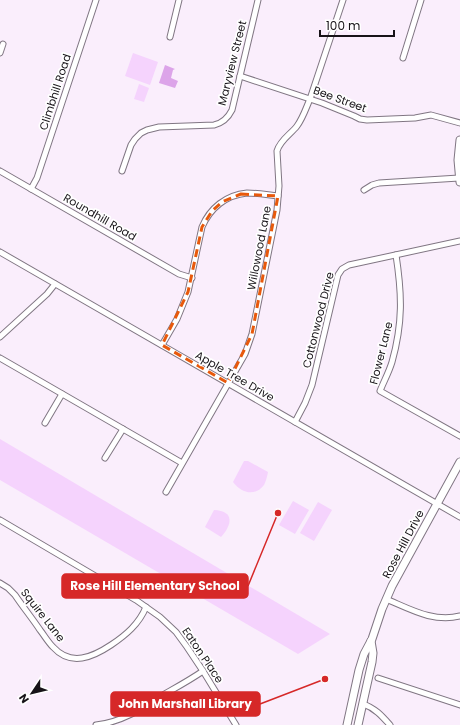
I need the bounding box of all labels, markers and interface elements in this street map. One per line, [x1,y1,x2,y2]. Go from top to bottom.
scale bar [320,12,394,38]
text: 100 m [326,17,360,34]
street label: Maryview Street [214,19,250,107]
street label: Climbhill Road [35,52,75,132]
street label: Bee Street [311,82,369,116]
street label: Roundhill Road [61,190,139,244]
street label: Willowood Lane [243,204,275,291]
street label: Cottonwood Drive [298,270,338,370]
street label: Flower Lane [365,320,397,386]
street label: Apple Tree Drive [192,347,278,405]
street label: Rose Hill Drive [378,507,428,581]
callout: Rose Hill Elementary School [62,574,248,598]
text: Rose Hill Elementary School [70,577,240,594]
street label: Squire Lane [17,585,69,645]
street label: Eaton Place [178,624,228,686]
north arrow [12,673,52,713]
text: N [15,691,33,707]
callout: John Marshall Library [111,692,260,716]
text: John Marshall Library [118,695,252,712]

